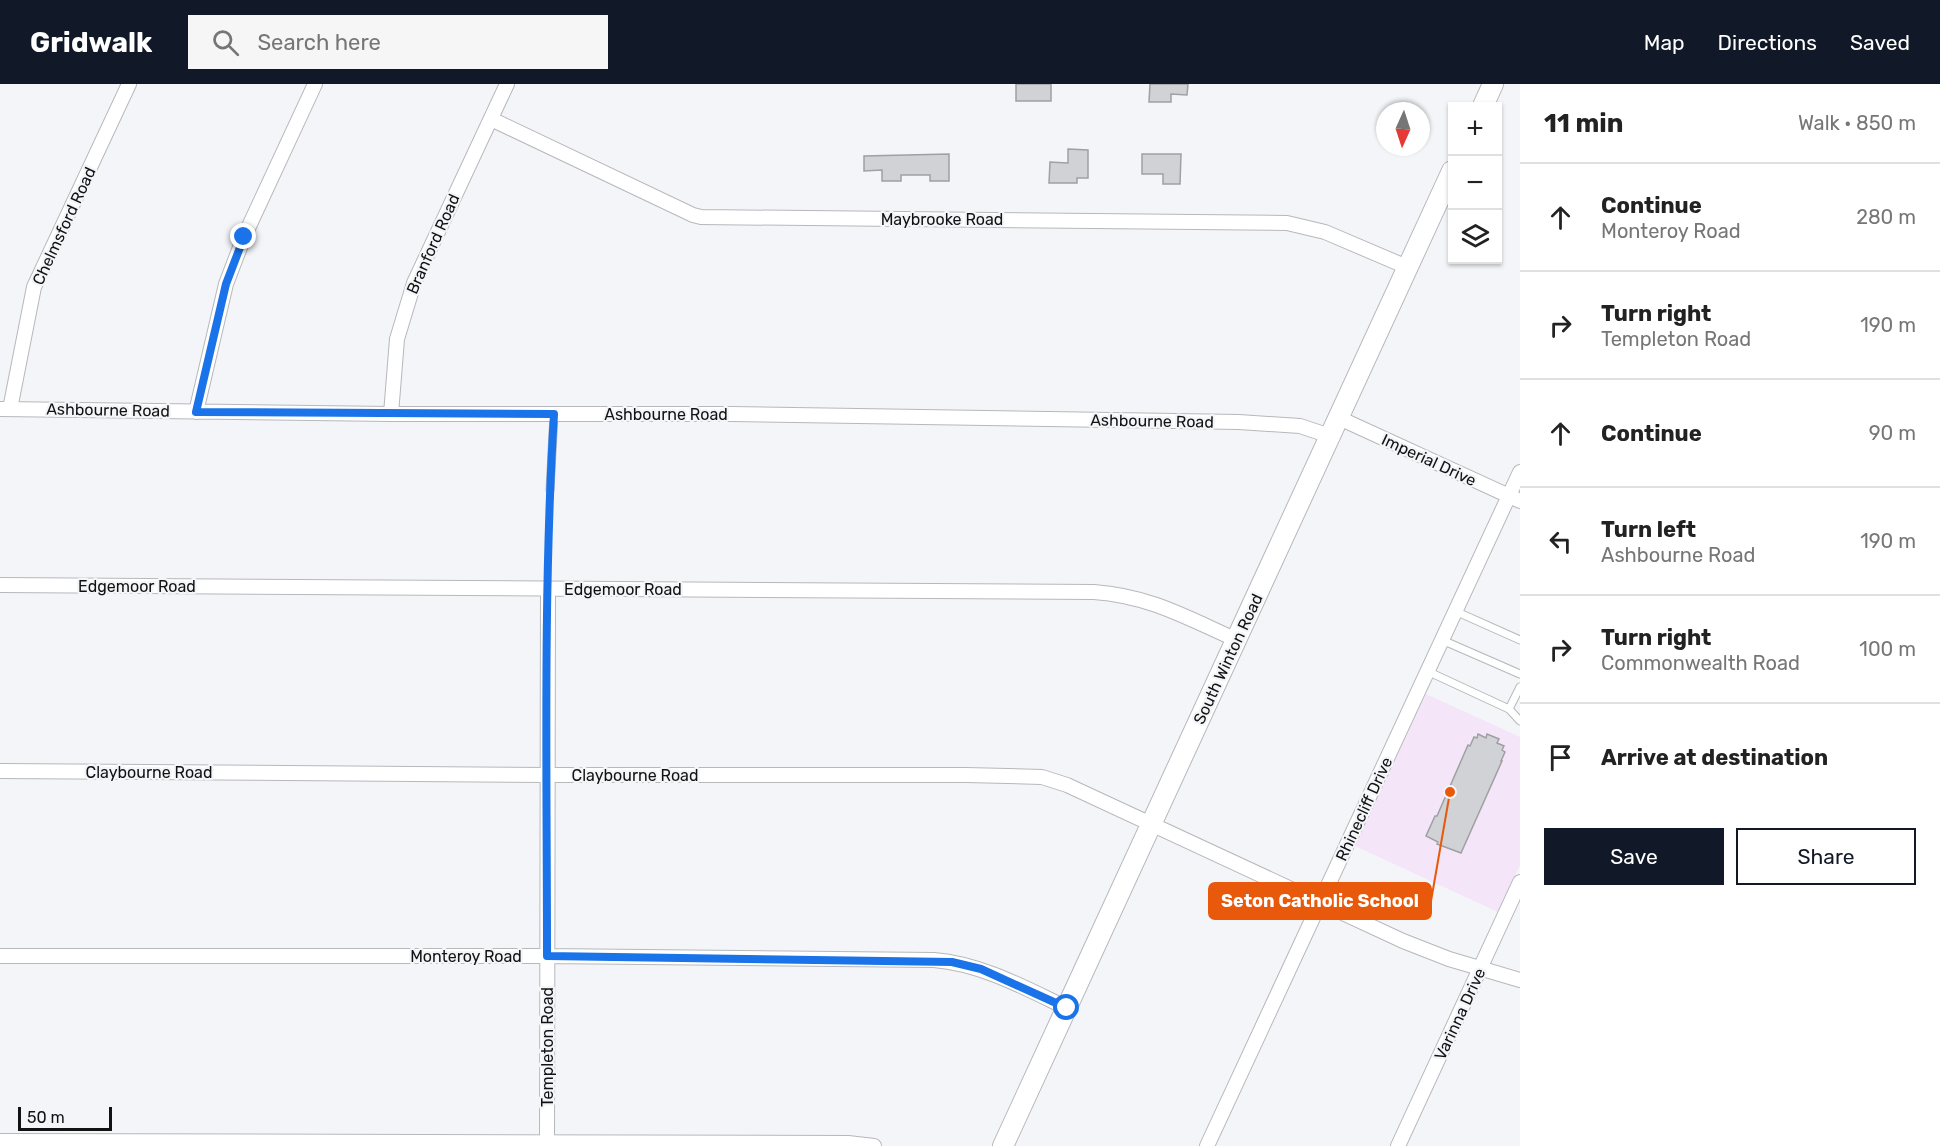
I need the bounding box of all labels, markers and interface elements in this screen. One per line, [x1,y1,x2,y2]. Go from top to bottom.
search box [188,15,608,69]
text: Gridwalk [30,26,152,59]
icon: search [209,26,242,59]
text: Search here [257,29,381,56]
text: Map [1644,30,1685,55]
text: Directions [1718,30,1817,55]
text: Saved [1850,30,1910,55]
north arrow [1376,102,1430,156]
map controls [1448,102,1502,264]
button: + [1448,102,1502,156]
text: 11 min [1544,108,1623,139]
text: Walk · 850 m [1798,111,1916,135]
button: − [1448,156,1502,210]
street label: Chelmsford Road [28,164,100,288]
street label: Branford Road [402,191,464,297]
text: Continue [1601,192,1702,219]
icon: ahead [1544,201,1577,234]
text: 280 m [1856,205,1916,229]
street label: Maybrooke Road [881,210,1003,229]
button: layers [1448,210,1502,264]
text: Monteroy Road [1601,219,1741,243]
route end [230,223,256,249]
text: Turn right [1601,300,1711,327]
icon: right [1544,309,1577,342]
text: 190 m [1860,313,1916,337]
text: Templeton Road [1601,327,1751,351]
street label: Ashbourne Road [46,399,170,421]
street label: Ashbourne Road [604,405,728,424]
street label: Ashbourne Road [1090,410,1214,432]
icon: ahead [1544,417,1577,450]
text: Continue [1601,420,1702,447]
text: 90 m [1869,421,1916,445]
street label: Imperial Drive [1379,430,1479,490]
text: Turn left [1601,516,1696,543]
icon: left [1544,525,1577,558]
text: 190 m [1860,529,1916,553]
text: Ashbourne Road [1601,543,1755,567]
street label: Edgemoor Road [78,577,196,596]
street label: Edgemoor Road [564,580,682,599]
street label: South Winton Road [1189,591,1267,727]
text: Turn right [1601,624,1711,651]
icon: right [1544,633,1577,666]
text: 100 m [1859,637,1916,661]
text: Commonwealth Road [1601,651,1800,675]
icon: arrive [1544,741,1577,774]
text: Arrive at destination [1601,744,1828,771]
street label: Rhinecliff Drive [1332,754,1396,864]
street label: Claybourne Road [86,763,212,782]
street label: Claybourne Road [572,766,698,785]
button: Save [1544,828,1724,885]
button: Share [1736,828,1916,885]
callout: Seton Catholic School [1209,883,1431,919]
text: Seton Catholic School [1221,890,1419,912]
street label: Monteroy Road [410,947,522,966]
street label: Varinna Drive [1430,965,1490,1063]
street label: Templeton Road [538,987,557,1107]
route start [1053,994,1079,1020]
scale bar [18,1104,112,1132]
text: 50 m [27,1108,65,1127]

